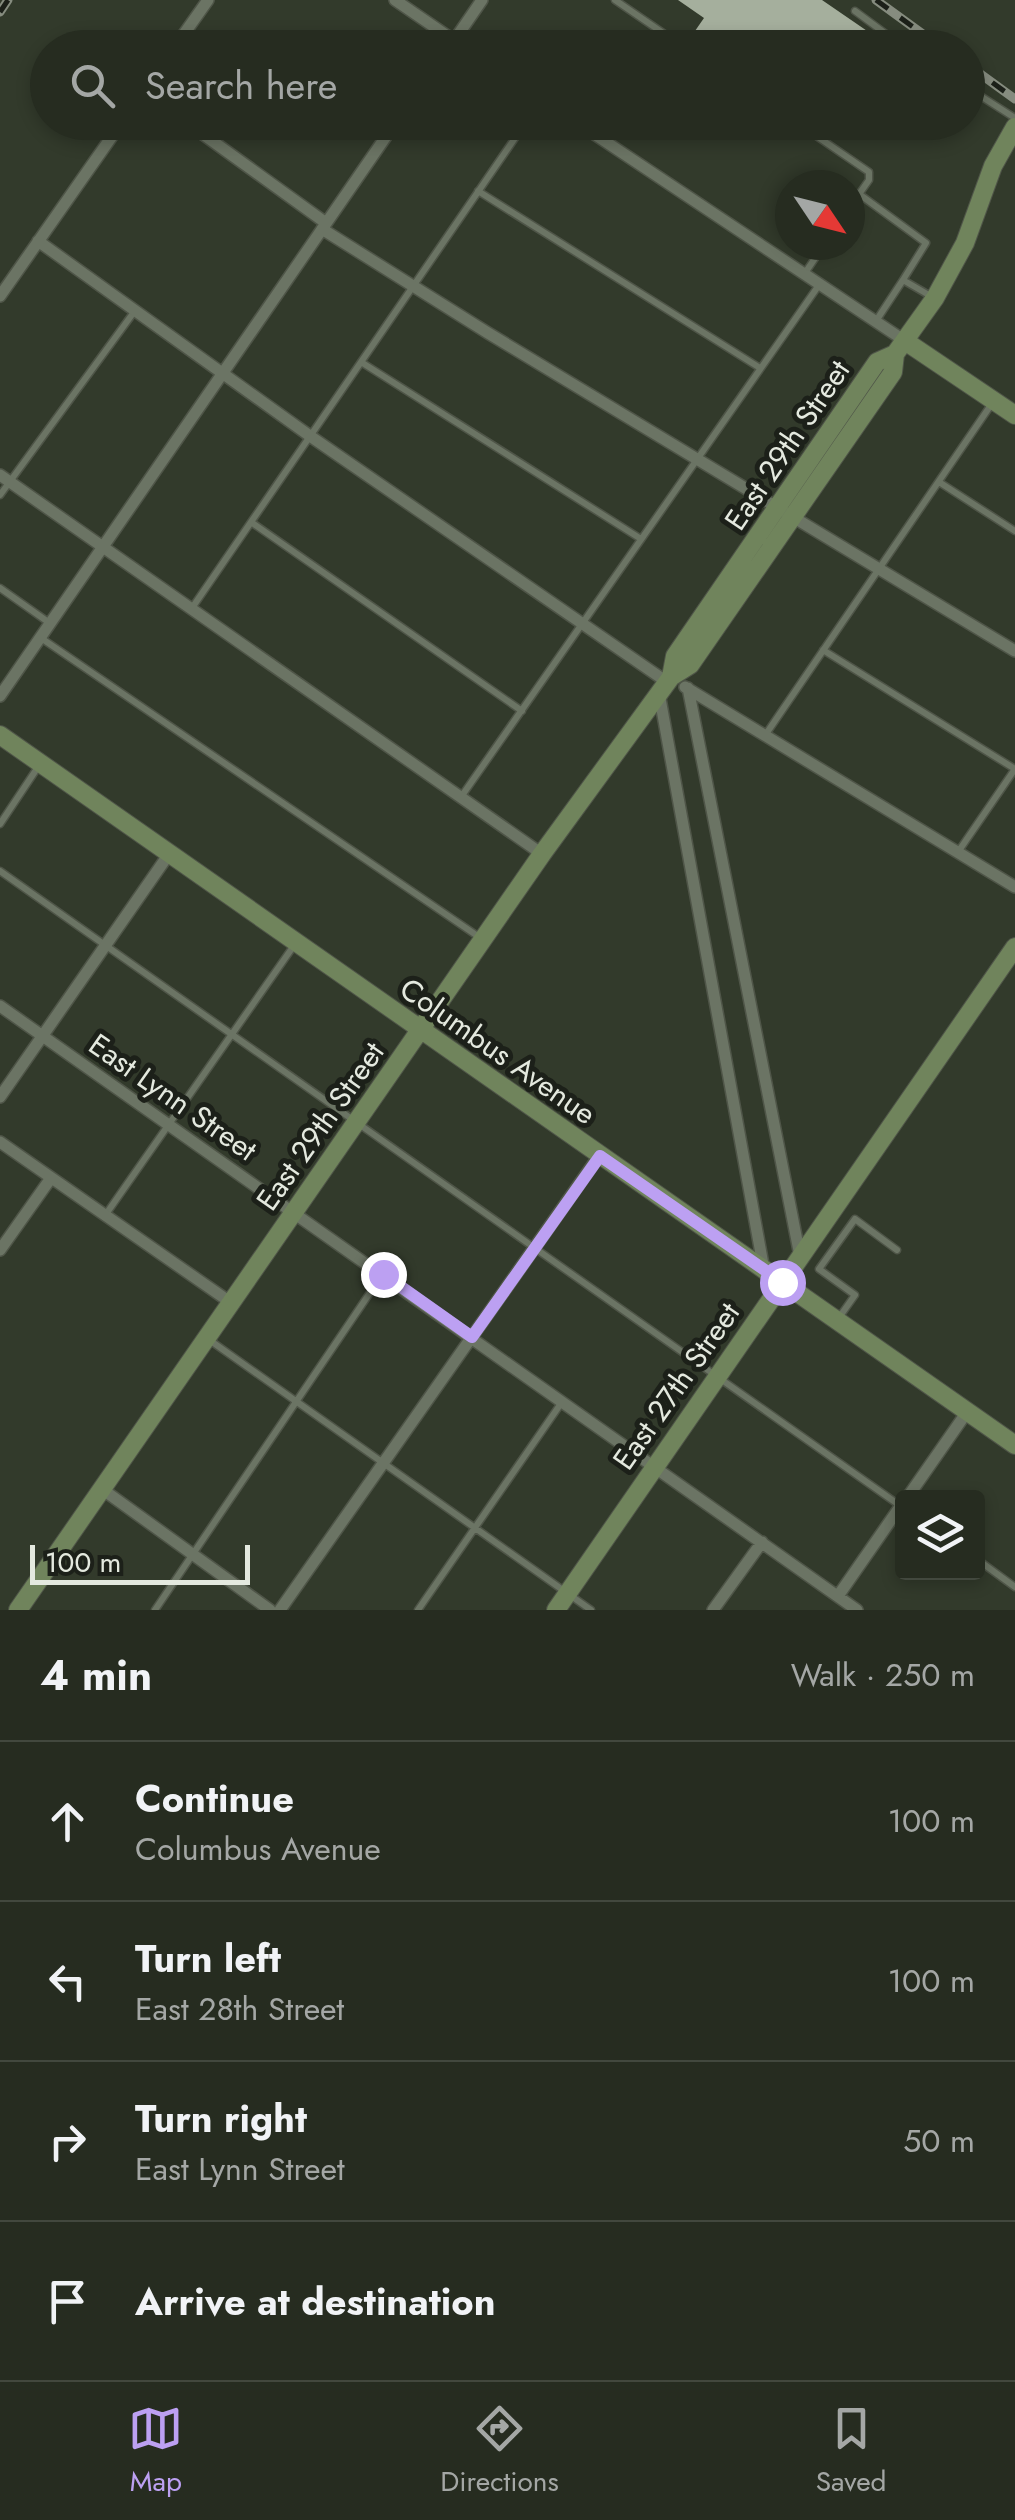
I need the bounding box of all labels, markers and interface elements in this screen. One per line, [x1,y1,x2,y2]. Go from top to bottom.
search box [30,30,985,140]
icon: search [65,58,120,113]
text: Search here [145,58,337,113]
north arrow [775,170,865,260]
street label: East 29th Street [714,351,860,539]
street label: Columbus Avenue [391,967,605,1135]
street label: East Lynn Street [80,1023,266,1171]
street label: East 29th Street [246,1032,395,1219]
route end [361,1252,407,1298]
route start [760,1260,806,1306]
street label: East 27th Street [602,1293,750,1478]
map controls [895,1490,985,1580]
button: layers [895,1490,985,1580]
scale bar [30,1540,250,1584]
text: 100 m [45,1542,121,1583]
text: 4 min [40,1645,152,1706]
text: Walk · 250 m [791,1652,975,1698]
text: Continue [135,1771,294,1826]
icon: ahead [40,1794,95,1849]
text: 100 m [888,1798,975,1844]
text: Columbus Avenue [135,1826,381,1872]
text: Turn left [135,1931,281,1986]
icon: left [40,1954,95,2009]
text: 100 m [888,1958,975,2004]
text: East 28th Street [135,1986,344,2032]
text: Turn right [135,2091,307,2146]
icon: right [40,2114,95,2169]
text: 50 m [903,2118,975,2164]
text: East Lynn Street [135,2146,345,2192]
icon: arrive [40,2274,95,2329]
text: Arrive at destination [135,2274,496,2329]
tab: Map [128,2401,183,2502]
tab: Directions [440,2401,559,2502]
tab: Saved [816,2401,887,2502]

